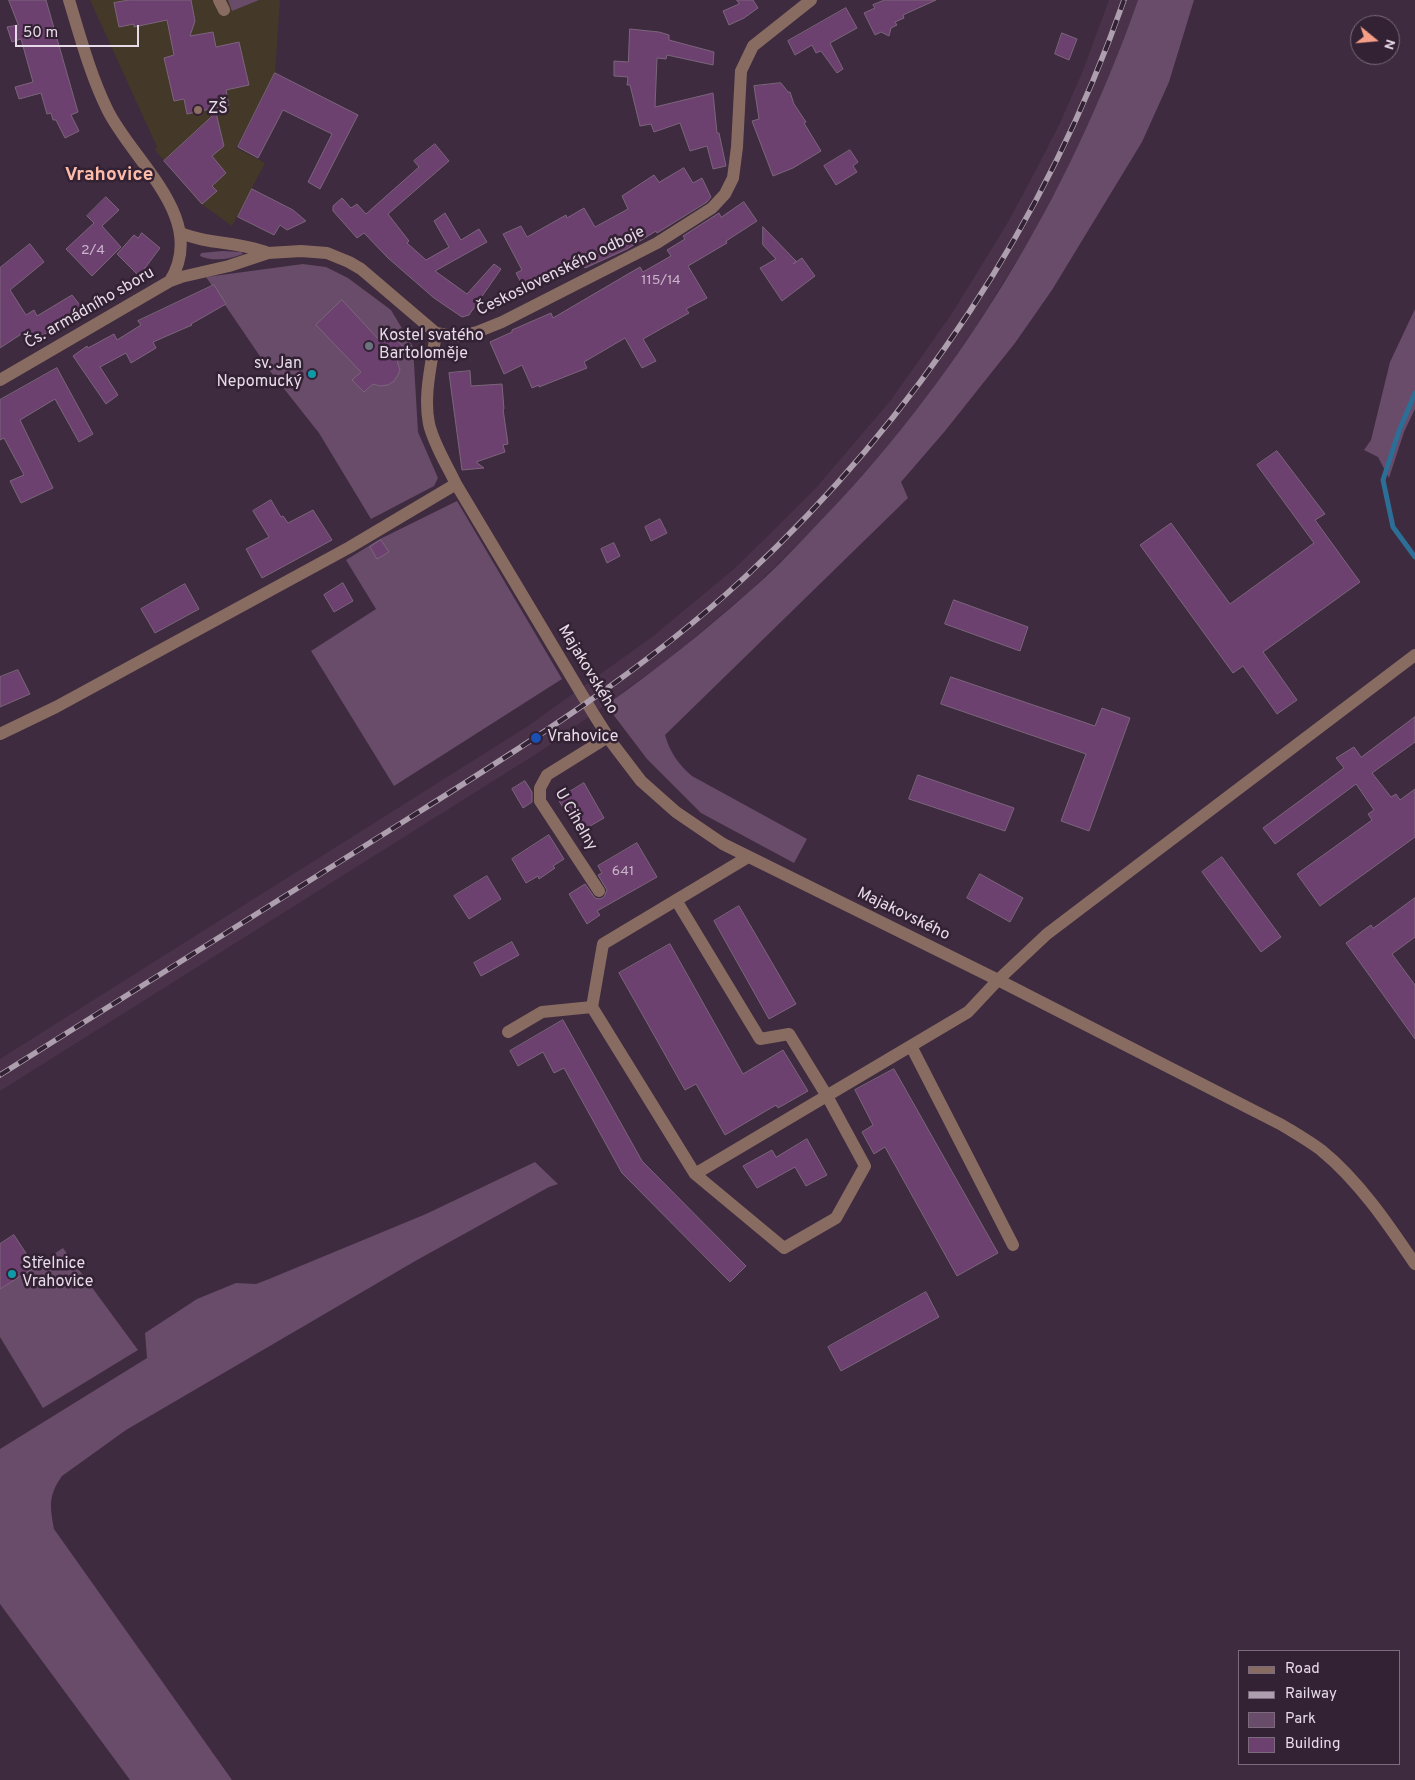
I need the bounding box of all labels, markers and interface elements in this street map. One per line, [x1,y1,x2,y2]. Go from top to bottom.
scale bar [18,15,141,47]
north arrow [1350,15,1400,65]
text: 50 m [23,24,58,43]
text: N [1379,37,1398,52]
place label: ZŠ [208,100,228,120]
marker: ZŠ [192,104,204,116]
district label: Vrahovice [65,165,153,187]
street label: Československého odboje [474,223,648,321]
house number: 2/4 [81,243,105,259]
street label: Čs. armádního sboru [22,264,158,354]
house number: 115/14 [641,273,681,289]
place label: Kostel svatého Bartoloměje [379,327,484,365]
marker: Kostel svatého Bartoloměje [363,340,375,352]
place label: sv. Jan Nepomucký [216,355,302,393]
marker: sv. Jan Nepomucký [306,368,318,380]
street label: Majakovského [553,622,621,718]
place label: Vrahovice [547,728,618,748]
marker: Vrahovice [529,731,543,745]
street label: U Cihelny [550,785,600,855]
house number: 641 [612,864,634,880]
street label: Majakovského [853,884,953,946]
place label: Střelnice Vrahovice [22,1255,93,1293]
marker: Střelnice Vrahovice [6,1268,18,1280]
legend [1238,1650,1400,1765]
text: Road [1285,1660,1320,1679]
text: Railway [1285,1685,1337,1704]
text: Park [1285,1710,1316,1729]
text: Building [1285,1735,1340,1754]

